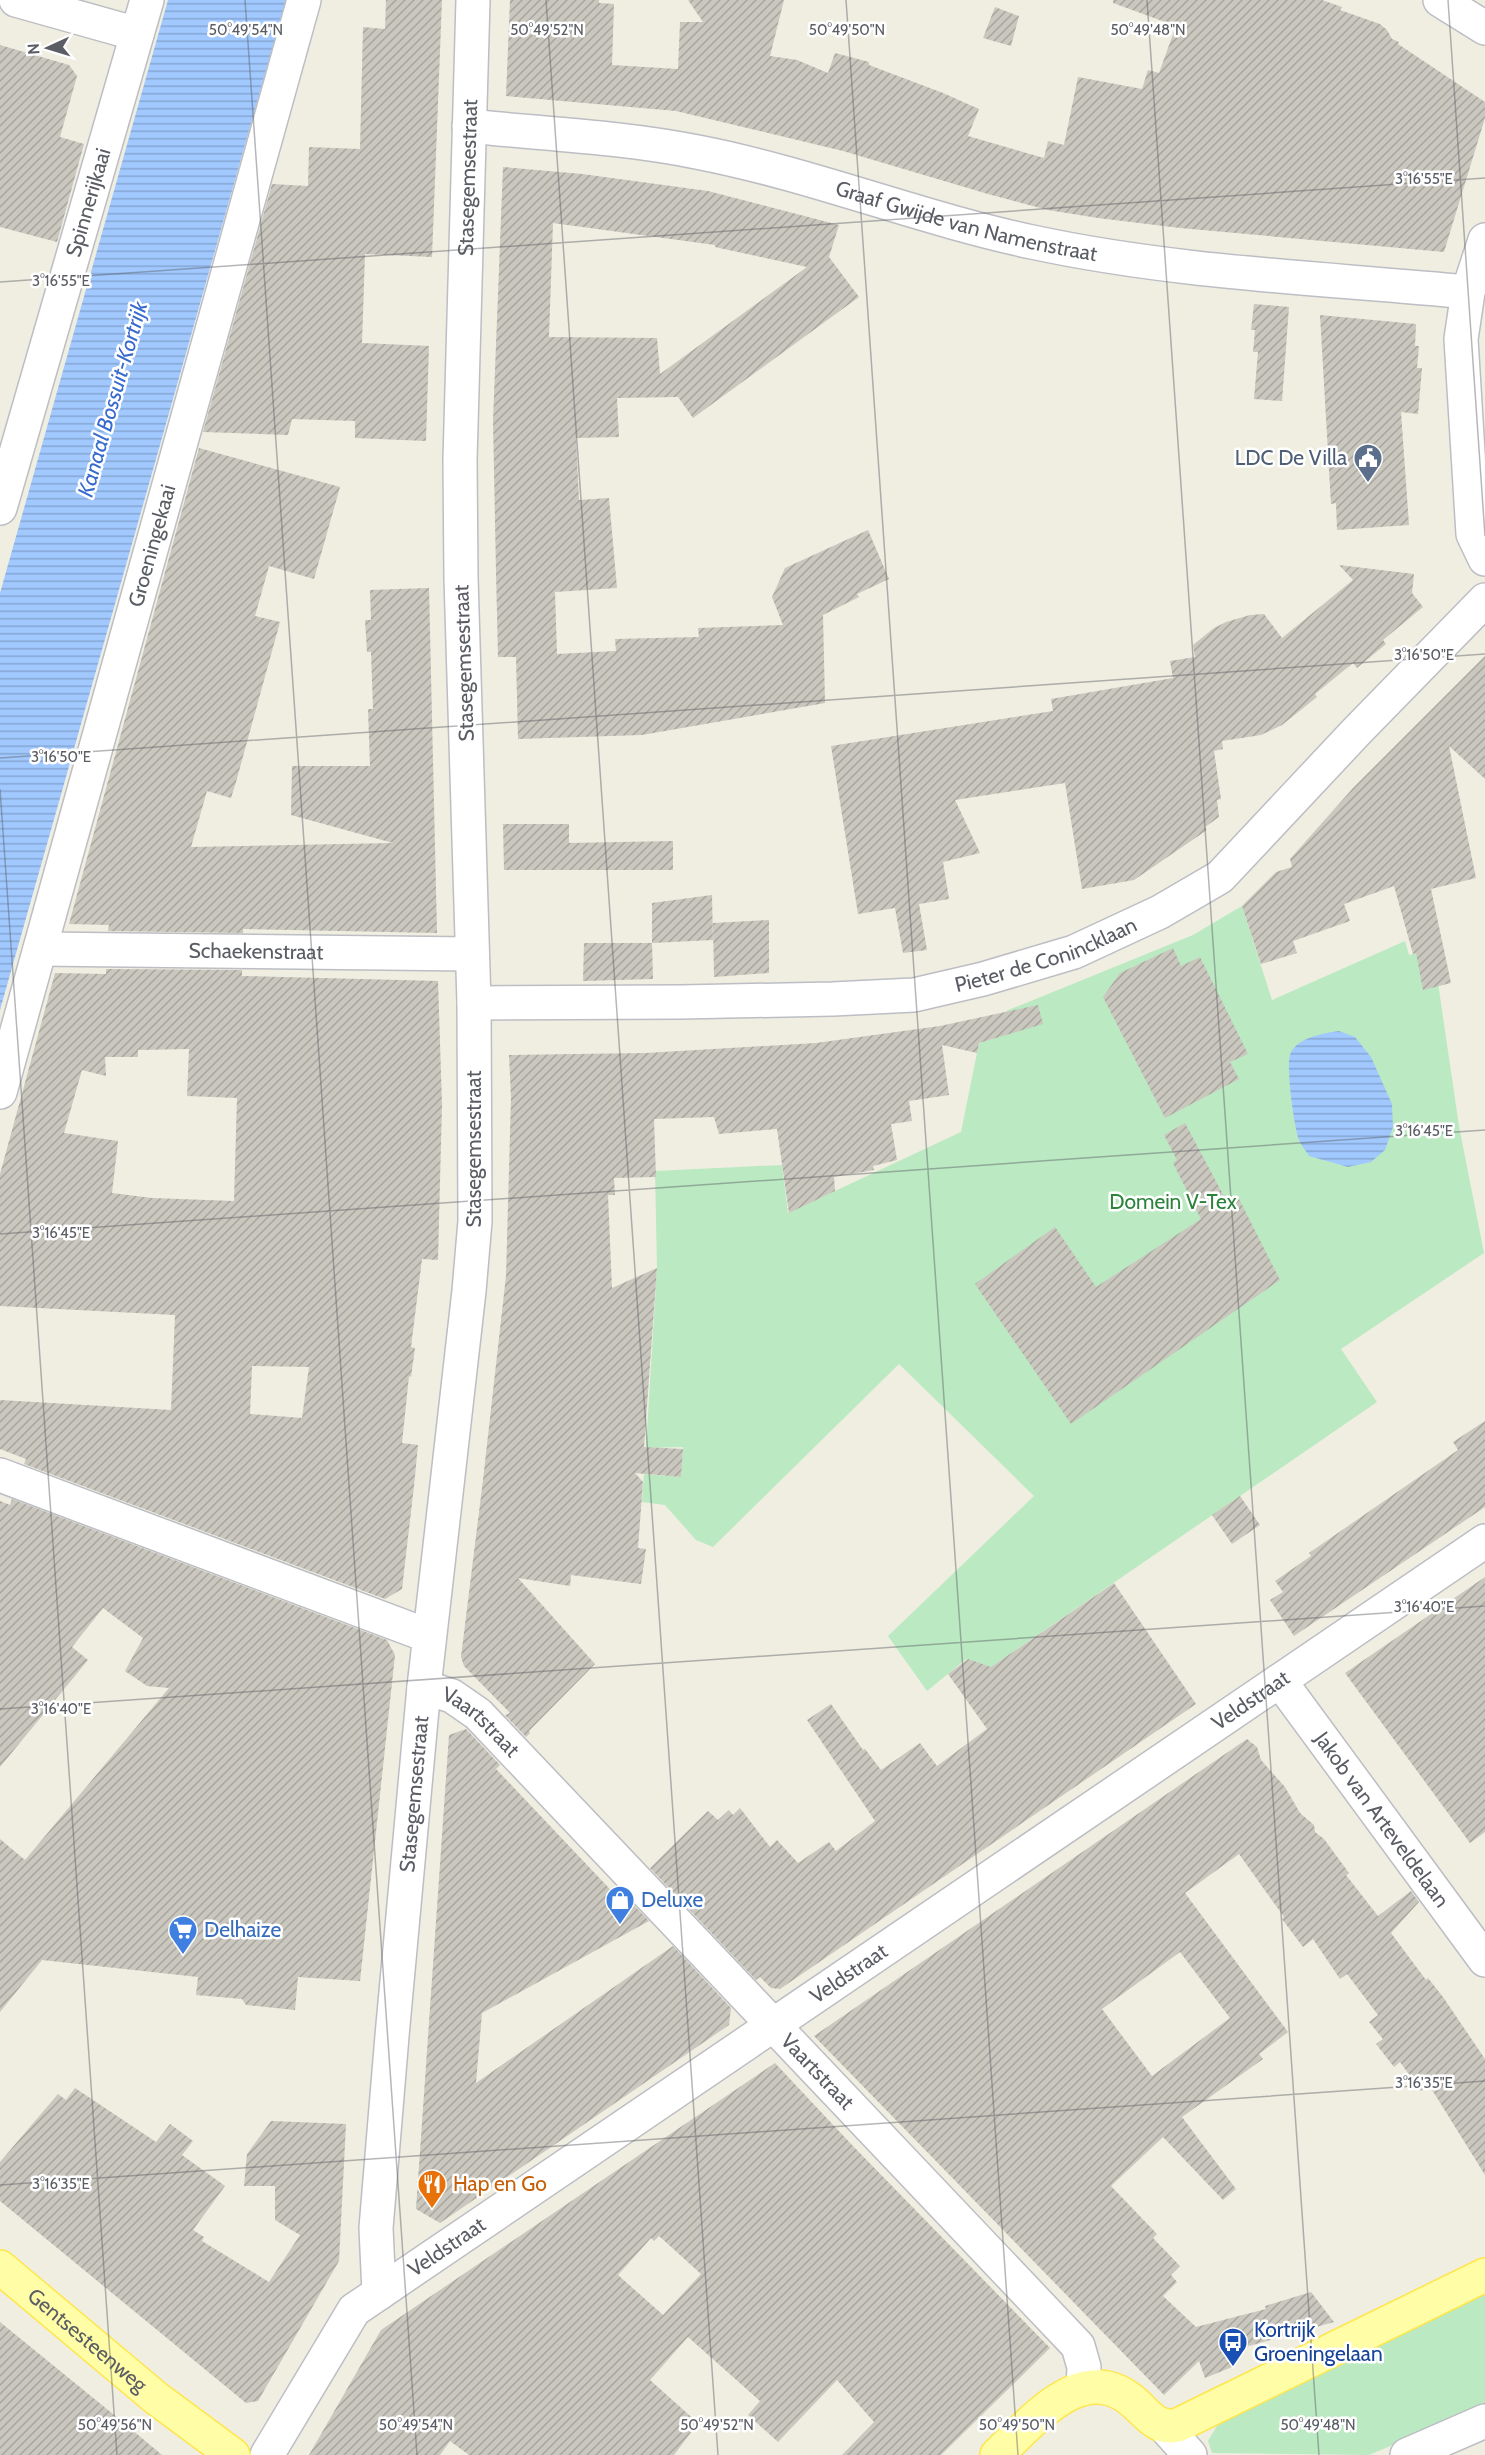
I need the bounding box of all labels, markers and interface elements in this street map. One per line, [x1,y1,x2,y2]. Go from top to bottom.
north arrow [18,18,78,78]
text: 50°49'54"N [209,21,283,39]
text: 50°49'52"N [510,21,584,39]
text: 50°49'50"N [809,21,885,39]
text: 50°49'48"N [1110,21,1186,39]
text: N [24,43,43,55]
street label: Stasegemsestraat [453,99,482,256]
street label: Spinnerijkaai [60,145,115,260]
text: 3°16'55"E [1395,170,1453,188]
street label: Graaf Gwijde van Namenstraat [833,175,1099,266]
text: 3°16'55"E [32,272,90,290]
water label: Kanaal Bossuit-Kortrijk [72,298,153,500]
public building icon: LDC De Villa [1352,442,1384,484]
place label: LDC De Villa [1235,445,1347,470]
street label: Groeningekaai [123,482,180,610]
street label: Stasegemsestraat [448,584,479,742]
text: 3°16'50"E [1394,646,1454,664]
text: 3°16'50"E [31,748,91,766]
street label: Pieter de Conincklaan [952,912,1141,997]
street label: Schaekenstraat [188,938,324,964]
street label: Stasegemsestraat [461,1071,486,1227]
text: 3°16'45"E [1395,1122,1453,1140]
park label: Domein V-Tex [1109,1189,1237,1214]
text: 3°16'45"E [32,1224,90,1242]
text: 3°16'40"E [1394,1598,1454,1616]
street label: Veldstraat [1207,1665,1294,1735]
street label: Vaartstraat [440,1681,525,1762]
text: 3°16'40"E [31,1700,91,1718]
street label: Stasegemsestraat [394,1715,433,1873]
street label: Jakob van Arteveldelaan [1309,1726,1455,1912]
shop icon: Deluxe [604,1884,636,1926]
place label: Deluxe [641,1887,703,1912]
supermarket icon: Delhaize [167,1914,199,1956]
place label: Delhaize [204,1917,281,1942]
street label: Veldstraat [805,1938,892,2008]
street label: Vaartstraat [776,2028,860,2114]
text: 3°16'35"E [1395,2074,1453,2092]
restaurant icon: Hap en Go [416,2168,448,2210]
place label: Hap en Go [453,2171,547,2196]
text: 3°16'35"E [32,2175,90,2193]
street label: Veldstraat [403,2211,490,2282]
street label: Gentsesteenweg [23,2283,153,2397]
place label: Kortrijk Groeningelaan [1254,2317,1383,2366]
bus stop icon: Kortrijk Groeningelaan [1217,2326,1249,2368]
text: 50°49'56"N [78,2416,152,2434]
text: 50°49'54"N [379,2416,453,2434]
text: 50°49'52"N [680,2416,754,2434]
text: 50°49'50"N [979,2416,1055,2434]
text: 50°49'48"N [1280,2416,1356,2434]

